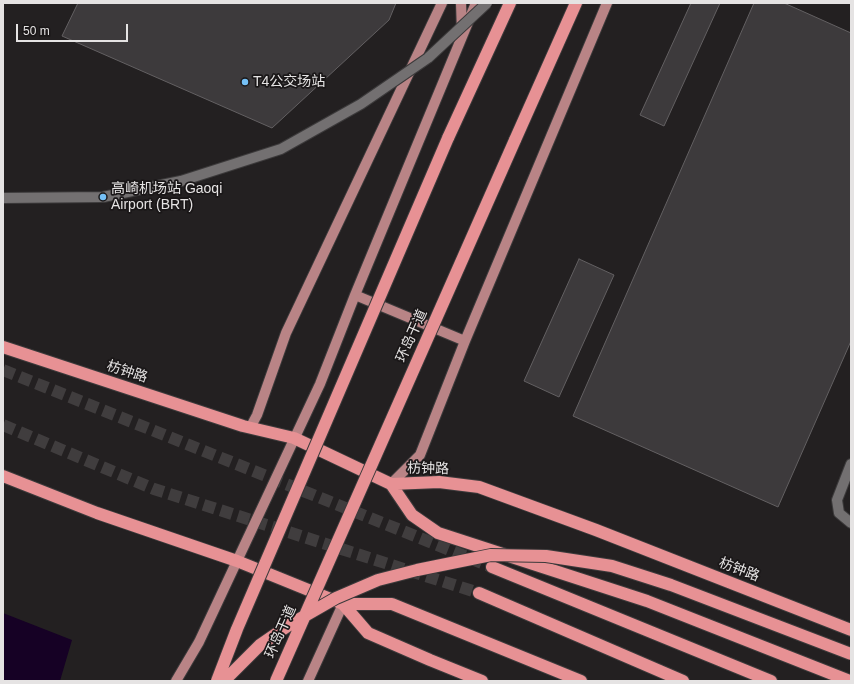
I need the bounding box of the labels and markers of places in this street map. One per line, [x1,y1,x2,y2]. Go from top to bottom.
place label: T4公交场站 [253,74,325,90]
marker: T4公交场站 [240,77,250,87]
place label: 高崎机场站 Gaoqi Airport (BRT) [111,181,222,214]
marker: 高崎机场站 Gaoqi Airport (BRT) [98,192,108,202]

